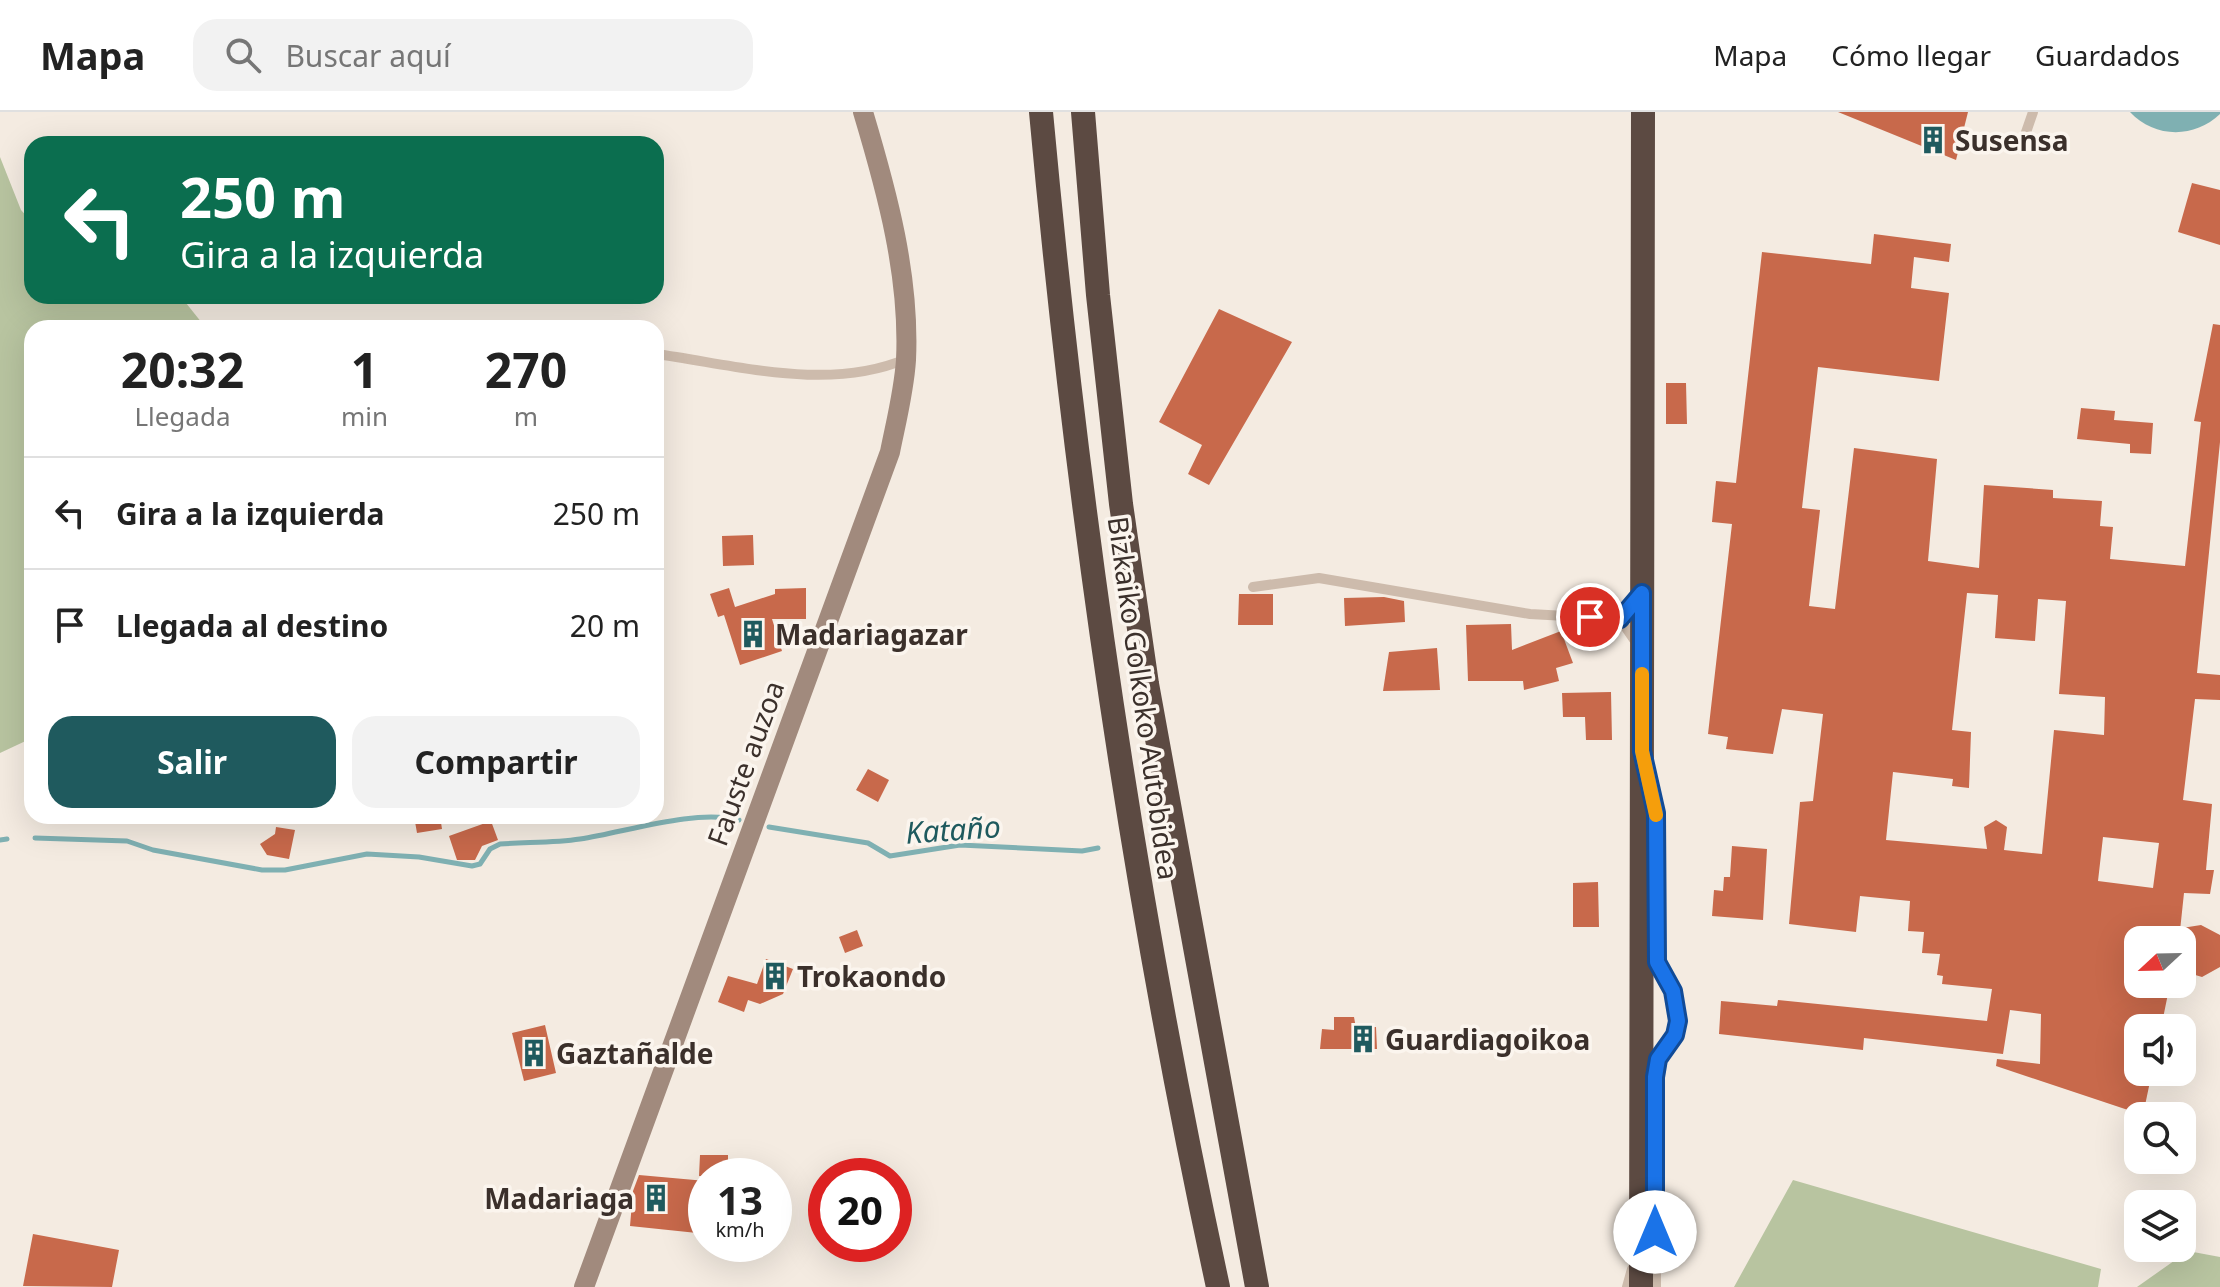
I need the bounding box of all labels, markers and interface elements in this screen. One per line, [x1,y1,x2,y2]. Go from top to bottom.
search box [193,19,753,91]
text: Mapa [40,29,145,81]
icon: search [221,33,265,77]
text: Buscar aquí [285,35,451,76]
text: Mapa [1713,36,1787,74]
text: Cómo llegar [1831,36,1991,74]
text: Guardados [2035,36,2180,74]
place label: Susensa [1955,121,2068,159]
building icon: Susensa [1918,125,1948,155]
text: 250 m [180,158,345,234]
icon: left [48,168,152,272]
text: Gira a la izquierda [180,230,484,279]
text: 20:32 [121,337,244,402]
text: 1 [351,337,378,402]
text: 270 [485,337,567,402]
text: Llegada [134,398,231,434]
text: min [341,398,388,434]
text: m [514,398,538,434]
icon: left [48,491,92,535]
text: Gira a la izquierda [116,493,385,534]
text: 250 m [553,493,640,534]
street label: Bizkaiko Golkoko Autobidea [1100,514,1188,882]
pin [1556,583,1624,651]
icon: arrive [1568,595,1612,639]
icon: arrive [48,603,92,647]
text: Llegada al destino [116,605,388,646]
text: 20 m [570,605,640,646]
place label: Madariagazar [775,615,968,653]
building icon: Madariagazar [738,619,768,649]
street label: Fauste auzoa [698,675,792,851]
button: Salir [48,716,336,808]
button: Compartir [352,716,640,808]
water label: Kataño [904,805,1002,853]
north arrow [2124,926,2196,998]
map controls [2124,926,2196,1262]
place label: Trokaondo [797,957,946,995]
building icon: Trokaondo [760,961,790,991]
button: sound [2124,1014,2196,1086]
place label: Guardiagoikoa [1385,1020,1590,1058]
building icon: Guardiagoikoa [1348,1024,1378,1054]
place label: Gaztañalde [556,1034,714,1072]
building icon: Gaztañalde [519,1038,549,1068]
button: search [2124,1102,2196,1174]
speed limit sign: 20 [808,1158,912,1262]
text: 13 [717,1172,763,1227]
place label: Madariaga [484,1179,634,1217]
building icon: Madariaga [641,1183,671,1213]
position arrow [1613,1190,1697,1274]
button: layers [2124,1190,2196,1262]
text: km/h [715,1216,765,1243]

